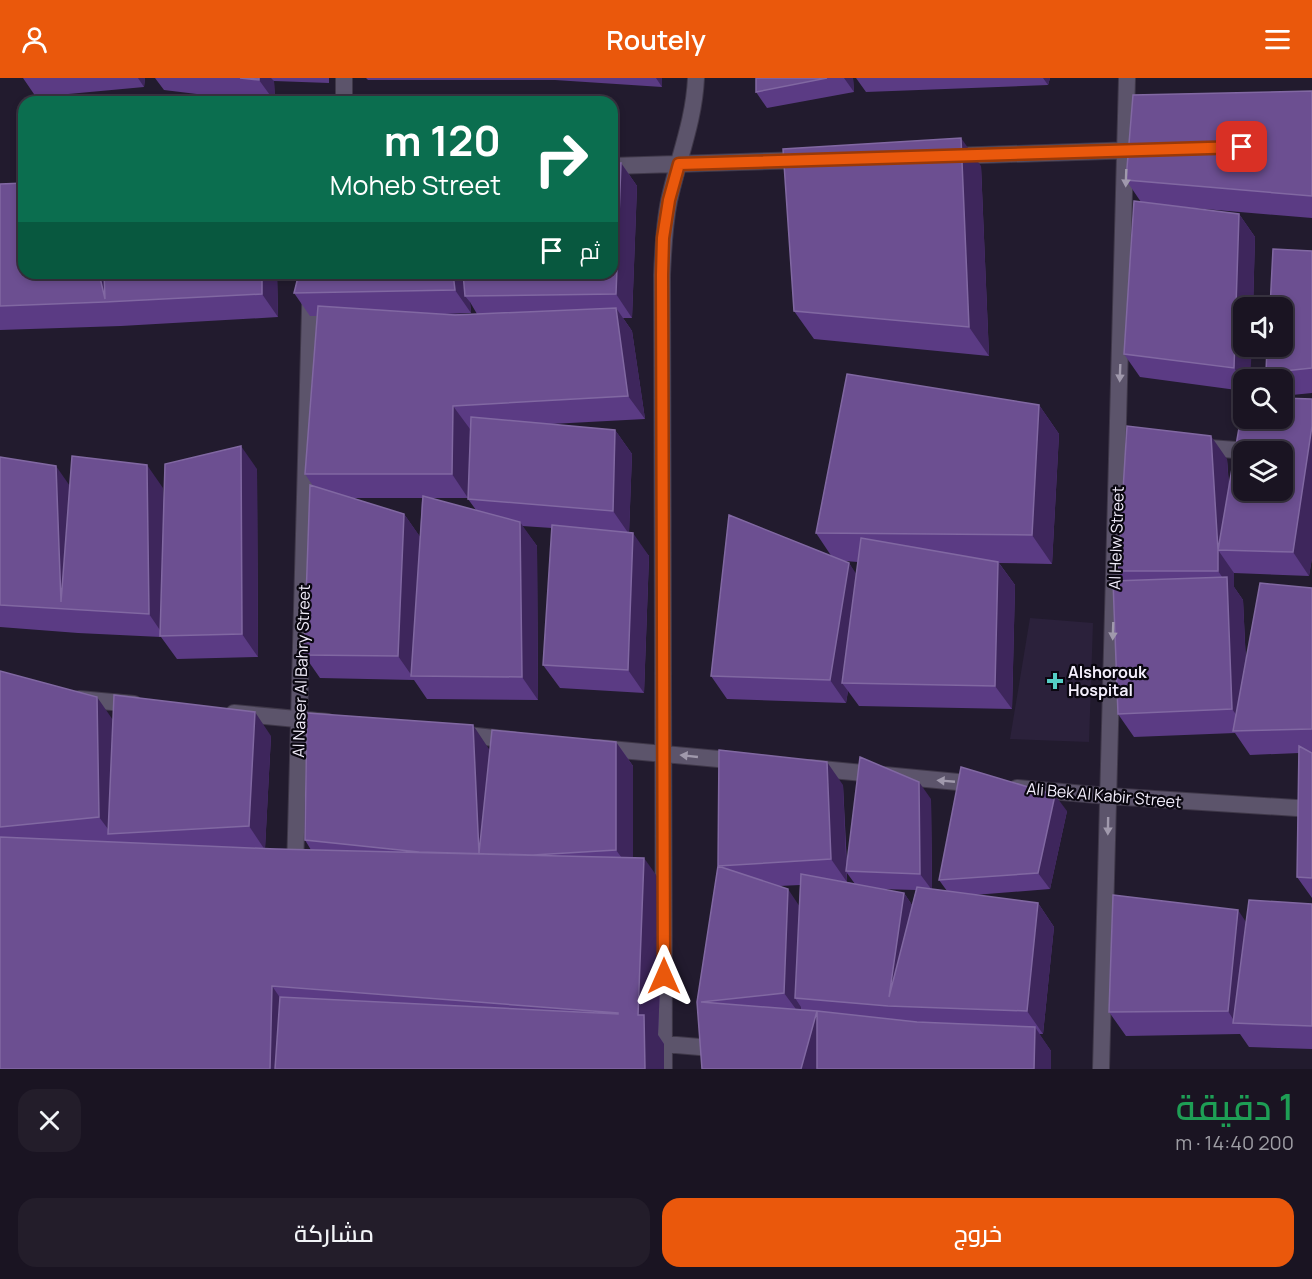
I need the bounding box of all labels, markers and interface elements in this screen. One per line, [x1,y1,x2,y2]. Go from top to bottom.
text: Routely [606,21,706,58]
icon: person [18,23,51,56]
icon: menu [1261,23,1294,56]
text: 120 m [384,111,501,169]
icon: right [522,120,600,198]
pin [1216,121,1267,172]
icon: arrive [1225,130,1258,163]
text: Moheb Street [330,166,501,203]
one-way arrow [1121,169,1130,188]
icon: arrive [535,234,568,267]
text: ثم [580,236,600,266]
map controls [1233,297,1293,501]
button: sound [1233,297,1293,357]
one-way arrow [1115,364,1125,383]
button: search [1233,369,1293,429]
button: layers [1233,441,1293,501]
street label: Al Helw Street [1103,486,1129,590]
street label: Al Naser Al Bahry Street [287,584,315,758]
one-way arrow [1108,622,1118,641]
place label: Alshorouk Hospital [1068,661,1147,701]
marker: Alshorouk Hospital [1046,672,1064,690]
one-way arrow [679,751,698,761]
one-way arrow [936,776,955,786]
street label: Ali Bek Al Kabir Street [1025,777,1183,813]
one-way arrow [1103,817,1112,836]
position arrow [632,944,696,1008]
text: 1 دقيقة [1176,1082,1294,1131]
button: close [18,1089,81,1152]
text: 200 m · 14:40 [1175,1129,1294,1156]
button: مشاركة [18,1198,650,1267]
button: خروج [662,1198,1294,1267]

